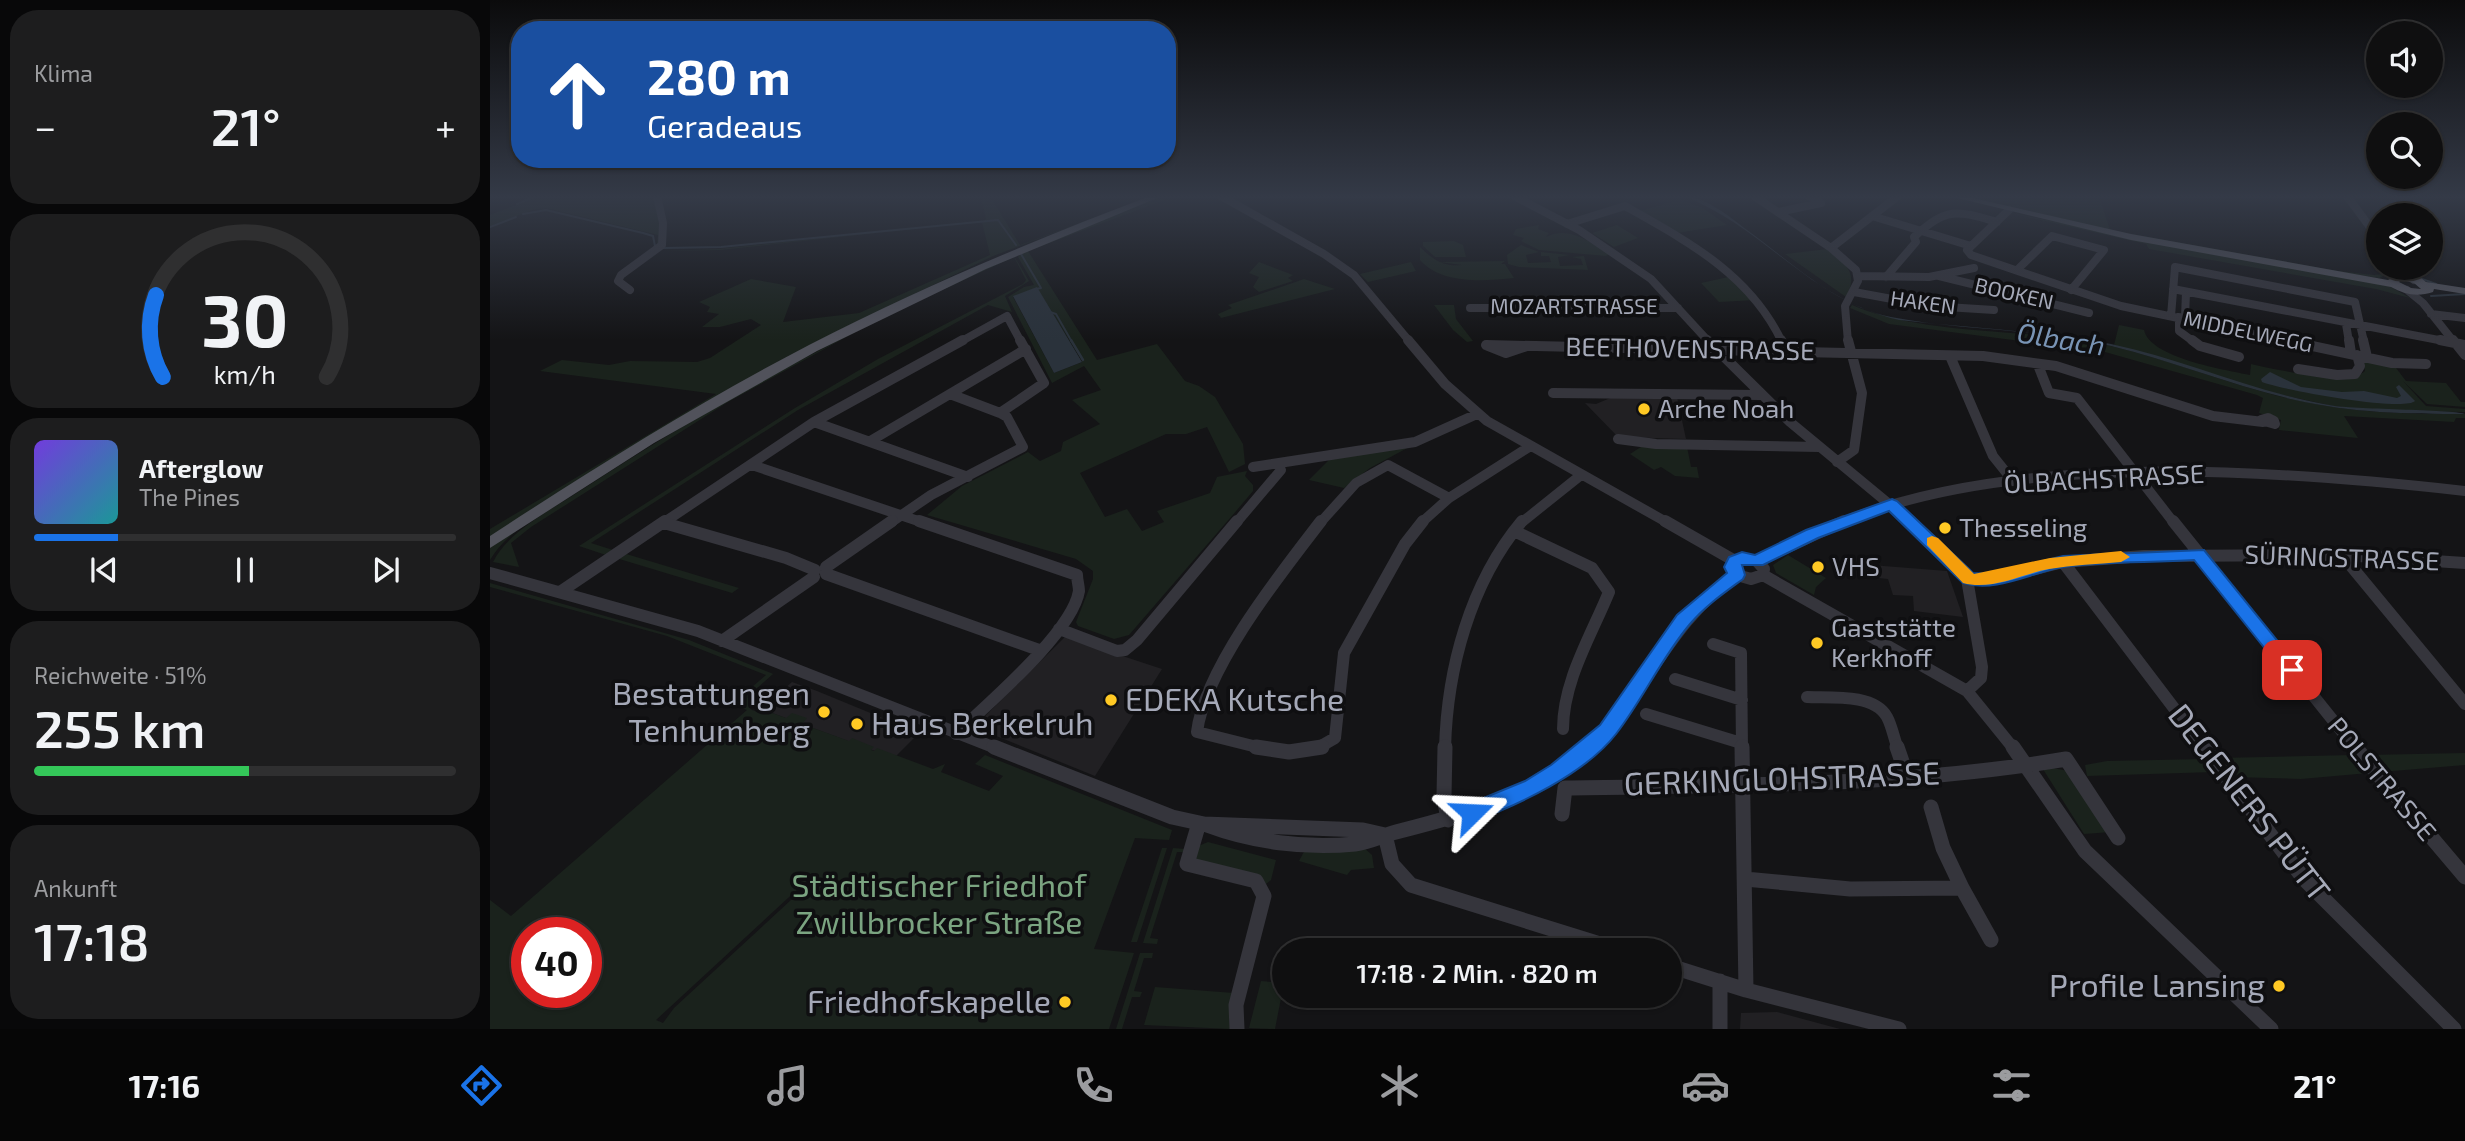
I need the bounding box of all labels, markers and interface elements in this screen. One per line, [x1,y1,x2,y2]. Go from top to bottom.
map controls [2366,21,2443,280]
button: sound [2366,21,2443,98]
text: 280 m [647,46,791,105]
icon: ahead [532,49,623,140]
text: Klima [34,59,93,87]
text: 21° [211,94,281,156]
text: − [34,103,56,149]
text: + [435,103,456,149]
text: Geradeaus [647,106,802,144]
button: search [2366,112,2443,189]
button: layers [2366,203,2443,280]
street label: BOOKEN [1973,271,2056,314]
text: 30 [201,274,289,362]
street label: HAKEN [1889,285,1958,318]
street label: MOZARTSTRASSE [1490,293,1658,318]
street label: MIDDELWEGG [2182,305,2315,356]
water label: Ölbach [2015,314,2108,362]
street label: BEETHOVENSTRASSE [1565,330,1815,365]
text: km/h [214,358,276,388]
place label: Arche Noah [1658,392,1794,423]
marker: Arche Noah [1636,401,1652,417]
text: Afterglow [139,452,264,483]
street label: ÖLBACHSTRASSE [2003,457,2205,498]
text: The Pines [139,483,240,511]
place label: Thesseling [1959,511,2087,542]
marker: Thesseling [1937,520,1953,536]
street label: SÜRINGSTRASSE [2244,538,2440,575]
place label: VHS [1832,550,1880,581]
icon: previous [85,551,123,589]
icon: pause [226,551,264,589]
icon: next [367,551,405,589]
marker: VHS [1810,559,1826,575]
place label: Gaststätte Kerkhoff [1831,611,1956,672]
marker: Gaststätte Kerkhoff [1809,635,1825,651]
pin [2262,640,2322,700]
icon: arrive [2273,651,2311,689]
text: Reichweite · 51% [34,661,207,689]
place label: Bestattungen Tenhumberg [612,673,810,748]
place label: EDEKA Kutsche [1125,679,1344,717]
marker: EDEKA Kutsche [1103,692,1119,708]
text: 255 km [34,696,206,758]
street label: DEGENERS PÜTT [2162,696,2339,908]
place label: Haus Berkelruh [871,703,1094,741]
marker: Bestattungen Tenhumberg [816,704,832,720]
street label: POLSTRASSE [2323,710,2444,846]
marker: Haus Berkelruh [849,716,865,732]
street label: GERKINGLOHSTRASSE [1623,752,1941,802]
position arrow [1435,776,1509,850]
park label: Städtischer Friedhof Zwillbrocker Straße [792,865,1087,940]
text: Ankunft [34,874,117,902]
text: 17:18 [34,909,150,971]
speed limit sign: 40 [511,917,602,1008]
text: 17:18 · 2 Min. · 820 m [1356,957,1598,988]
place label: Profile Lansing [2049,965,2265,1003]
marker: Profile Lansing [2271,978,2287,994]
place label: Friedhofskapelle [807,981,1051,1019]
marker: Friedhofskapelle [1057,994,1073,1010]
icon: directions [457,1061,506,1110]
icon: music [763,1061,812,1110]
icon: phone [1069,1061,1118,1110]
icon: climate [1375,1061,1424,1110]
icon: car [1681,1061,1730,1110]
icon: filters [1987,1061,2036,1110]
text: 17:16 [128,1066,200,1104]
text: 21° [2293,1066,2336,1104]

